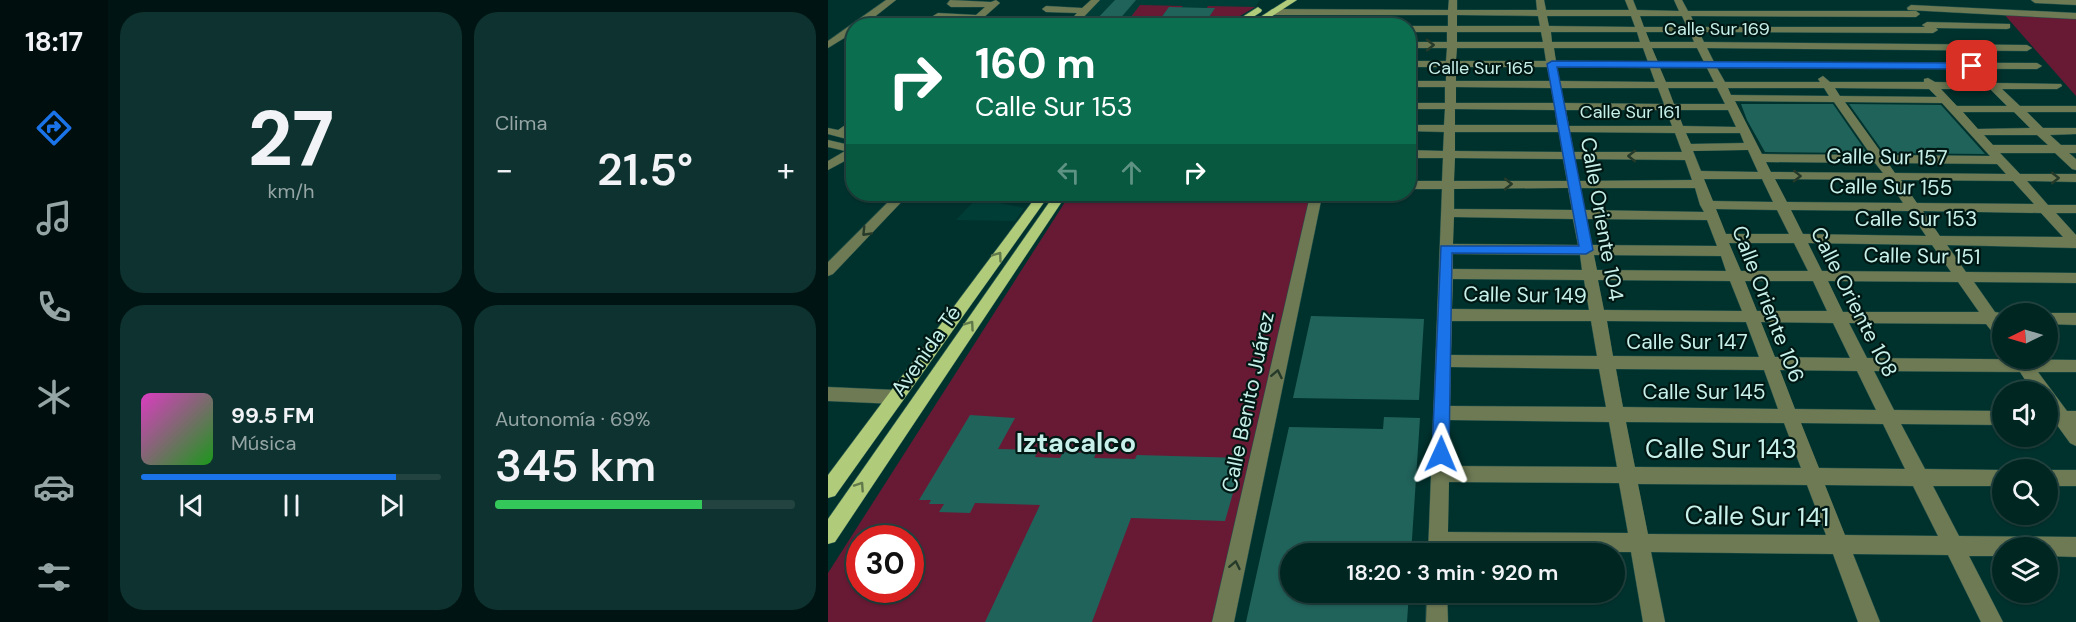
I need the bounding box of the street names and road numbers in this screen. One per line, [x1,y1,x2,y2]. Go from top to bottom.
street label: Calle Sur 169 [1664,17,1770,41]
street label: Calle Sur 165 [1428,56,1534,80]
street label: Calle Sur 161 [1580,100,1680,124]
street label: Calle Oriente 104 [1574,135,1630,303]
street label: Calle Sur 157 [1826,142,1948,172]
street label: Calle Sur 155 [1829,172,1953,202]
street label: Calle Sur 153 [1855,205,1977,233]
street label: Calle Oriente 106 [1725,222,1811,386]
street label: Calle Oriente 108 [1804,222,1904,382]
street label: Calle Sur 151 [1863,241,1981,271]
street label: Calle Sur 149 [1463,280,1587,310]
street label: Avenida Té [885,300,967,402]
street label: Calle Benito Juárez [1215,309,1281,495]
street label: Calle Sur 147 [1626,328,1748,356]
street label: Calle Sur 145 [1642,378,1766,406]
street label: Calle Sur 143 [1645,432,1797,466]
street label: Calle Sur 141 [1684,498,1830,534]

